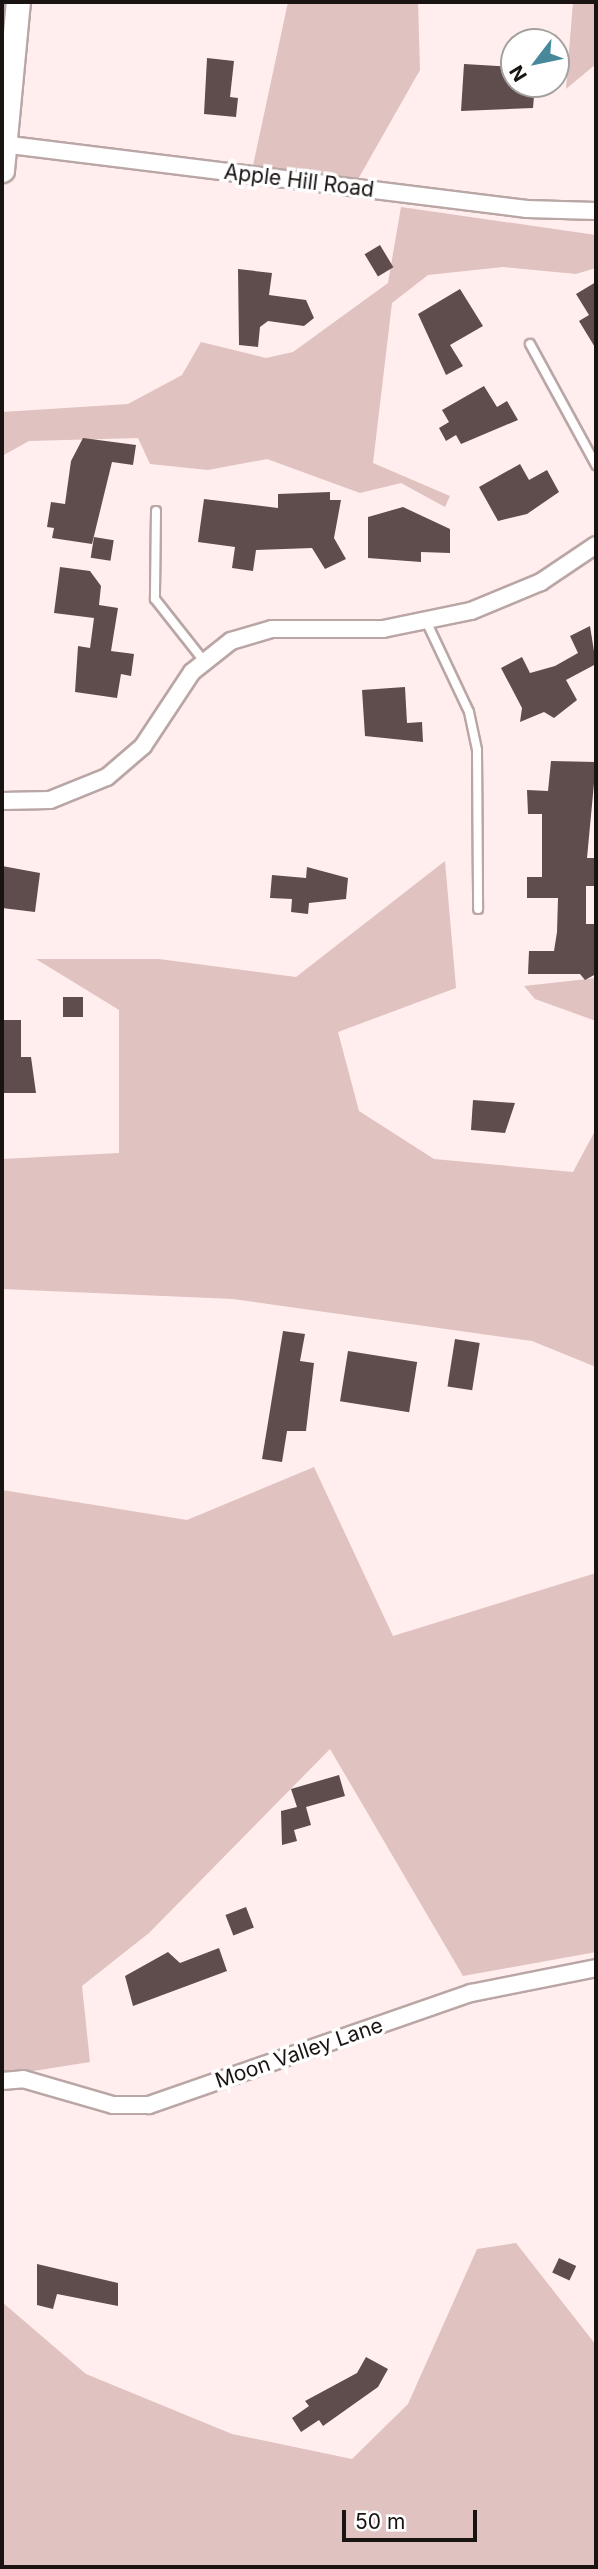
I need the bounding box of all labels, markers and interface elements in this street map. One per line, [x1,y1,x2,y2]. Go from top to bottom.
north arrow [500,28,570,98]
text: N [505,61,532,86]
street label: Apple Hill Road [223,159,375,203]
street label: Moon Valley Lane [212,2012,386,2094]
scale bar [346,2496,481,2540]
text: 50 m [355,2509,405,2534]

